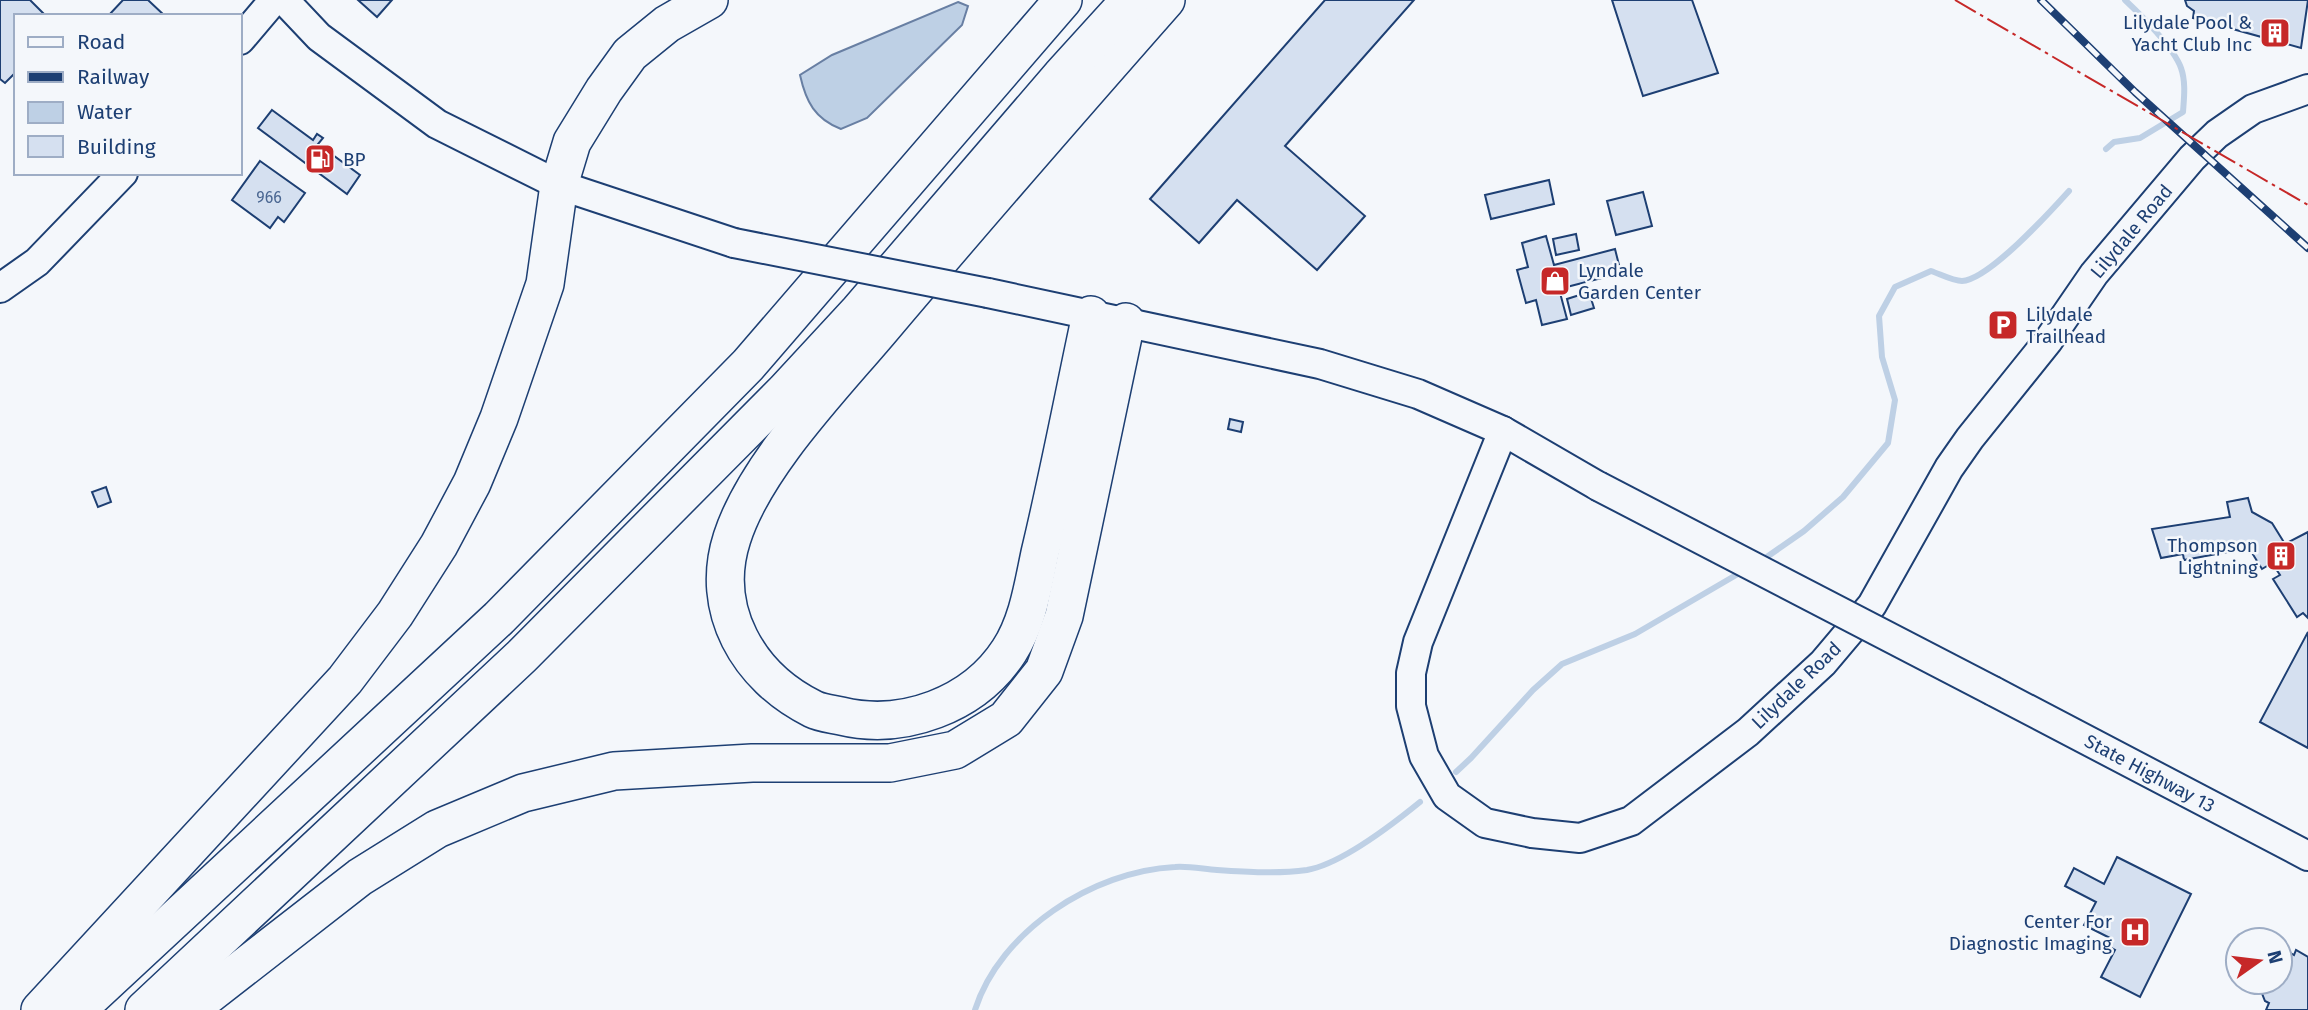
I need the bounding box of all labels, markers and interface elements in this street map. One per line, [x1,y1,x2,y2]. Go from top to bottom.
place label: Lilydale Pool & Yacht Club Inc [2123,11,2252,56]
legend [14,14,242,175]
building icon: Lilydale Pool & Yacht Club Inc [2258,16,2292,50]
text: Road [77,29,125,55]
text: Railway [77,64,150,90]
text: Water [77,99,132,125]
text: Building [77,134,156,160]
fuel station icon: BP [303,142,337,176]
place label: BP [343,148,366,171]
street label: Lilydale Road [2085,180,2177,283]
house number: 966 [256,188,282,207]
place label: Lyndale Garden Center [1578,259,1702,304]
shop icon: Lyndale Garden Center [1538,264,1572,298]
place label: Lilydale Trailhead [2026,303,2106,348]
parking icon: Lilydale Trailhead [1986,308,2020,342]
place label: Thompson Lightning [2167,534,2258,579]
building icon: Thompson Lightning [2264,539,2298,573]
street label: Lilydale Road [1747,637,1846,734]
street label: State Highway 13 [2081,729,2219,817]
place label: Center For Diagnostic Imaging [1949,910,2113,955]
hospital icon: Center For Diagnostic Imaging [2118,915,2152,949]
north arrow [2224,926,2294,996]
text: N [2262,948,2288,966]

